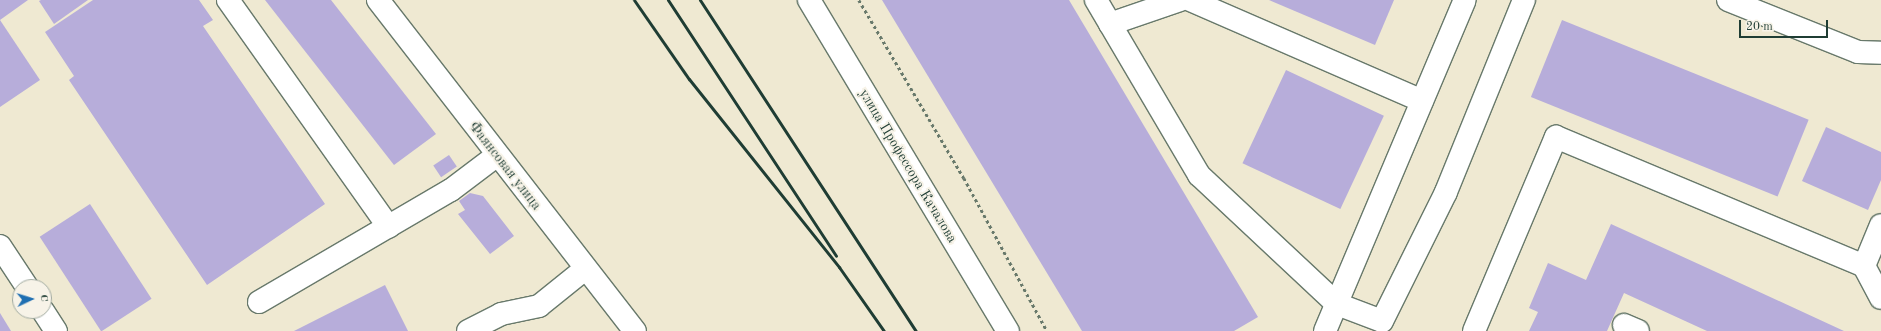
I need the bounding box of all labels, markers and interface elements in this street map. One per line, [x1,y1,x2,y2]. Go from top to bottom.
scale bar [1741,12,1830,38]
text: 20 m [1746,21,1773,33]
street label: улица Профессора Качалова [855,86,961,246]
street label: Фаянсовая улица [465,119,545,213]
north arrow [12,279,52,319]
text: С [38,294,49,302]

